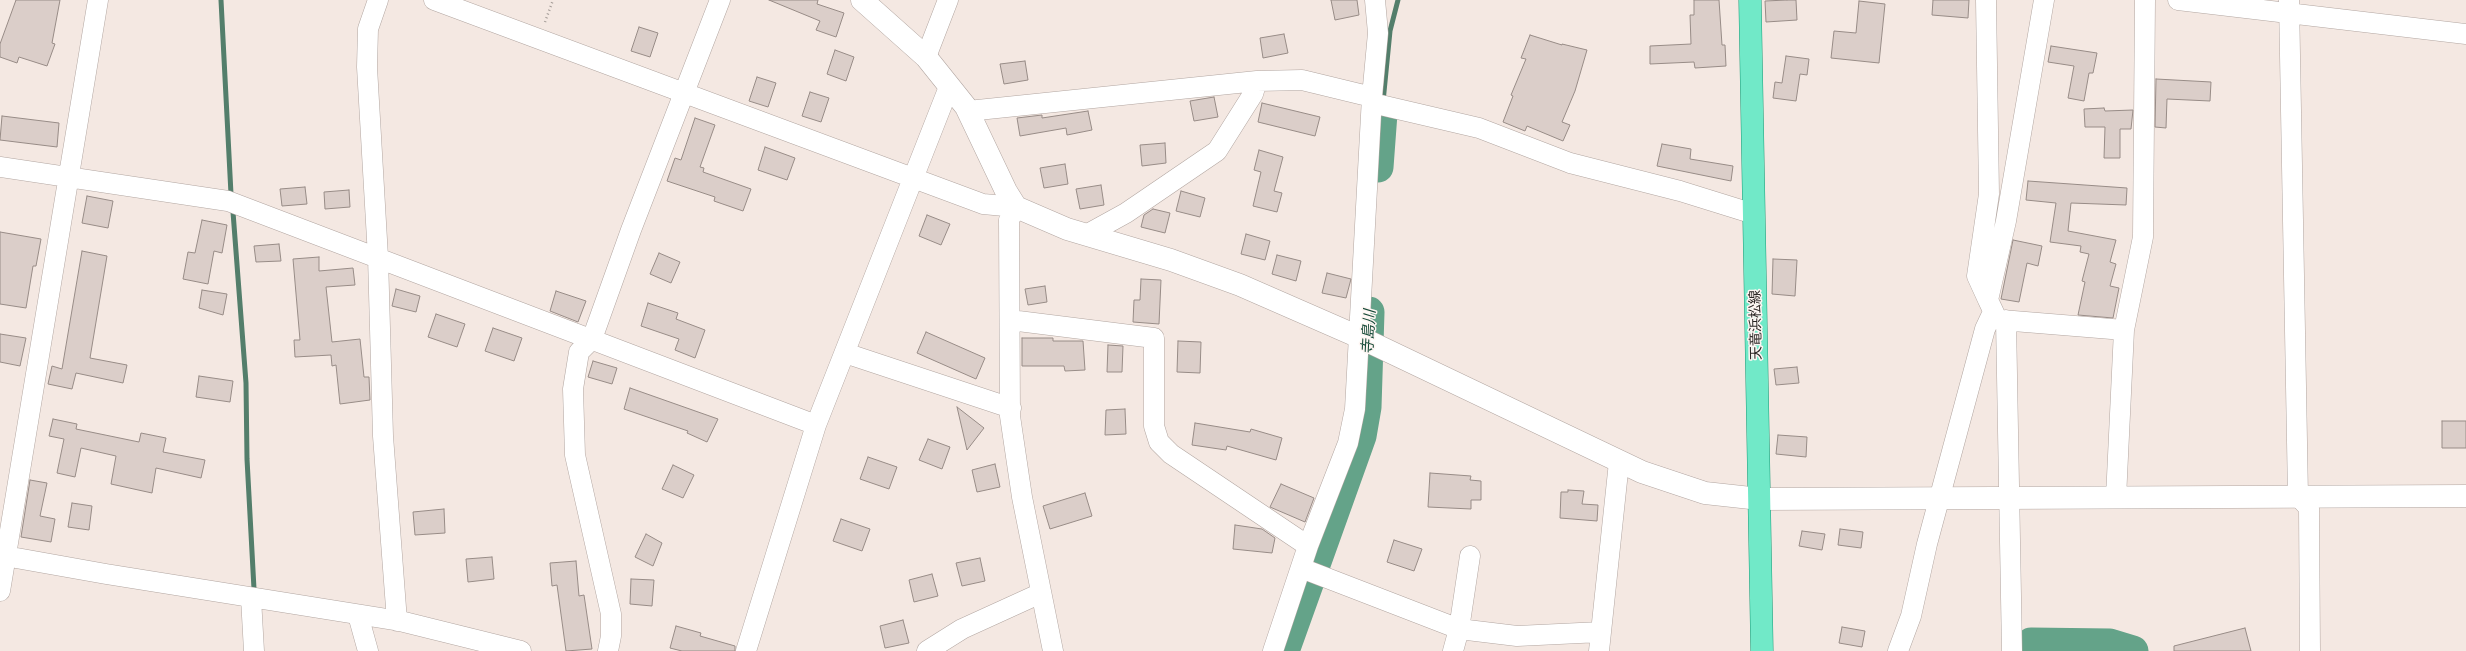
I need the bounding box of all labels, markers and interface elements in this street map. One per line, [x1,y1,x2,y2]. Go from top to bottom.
street label: 天竜浜松線 [1747,290,1765,360]
water label: 寺島川 [1359,309,1379,355]

